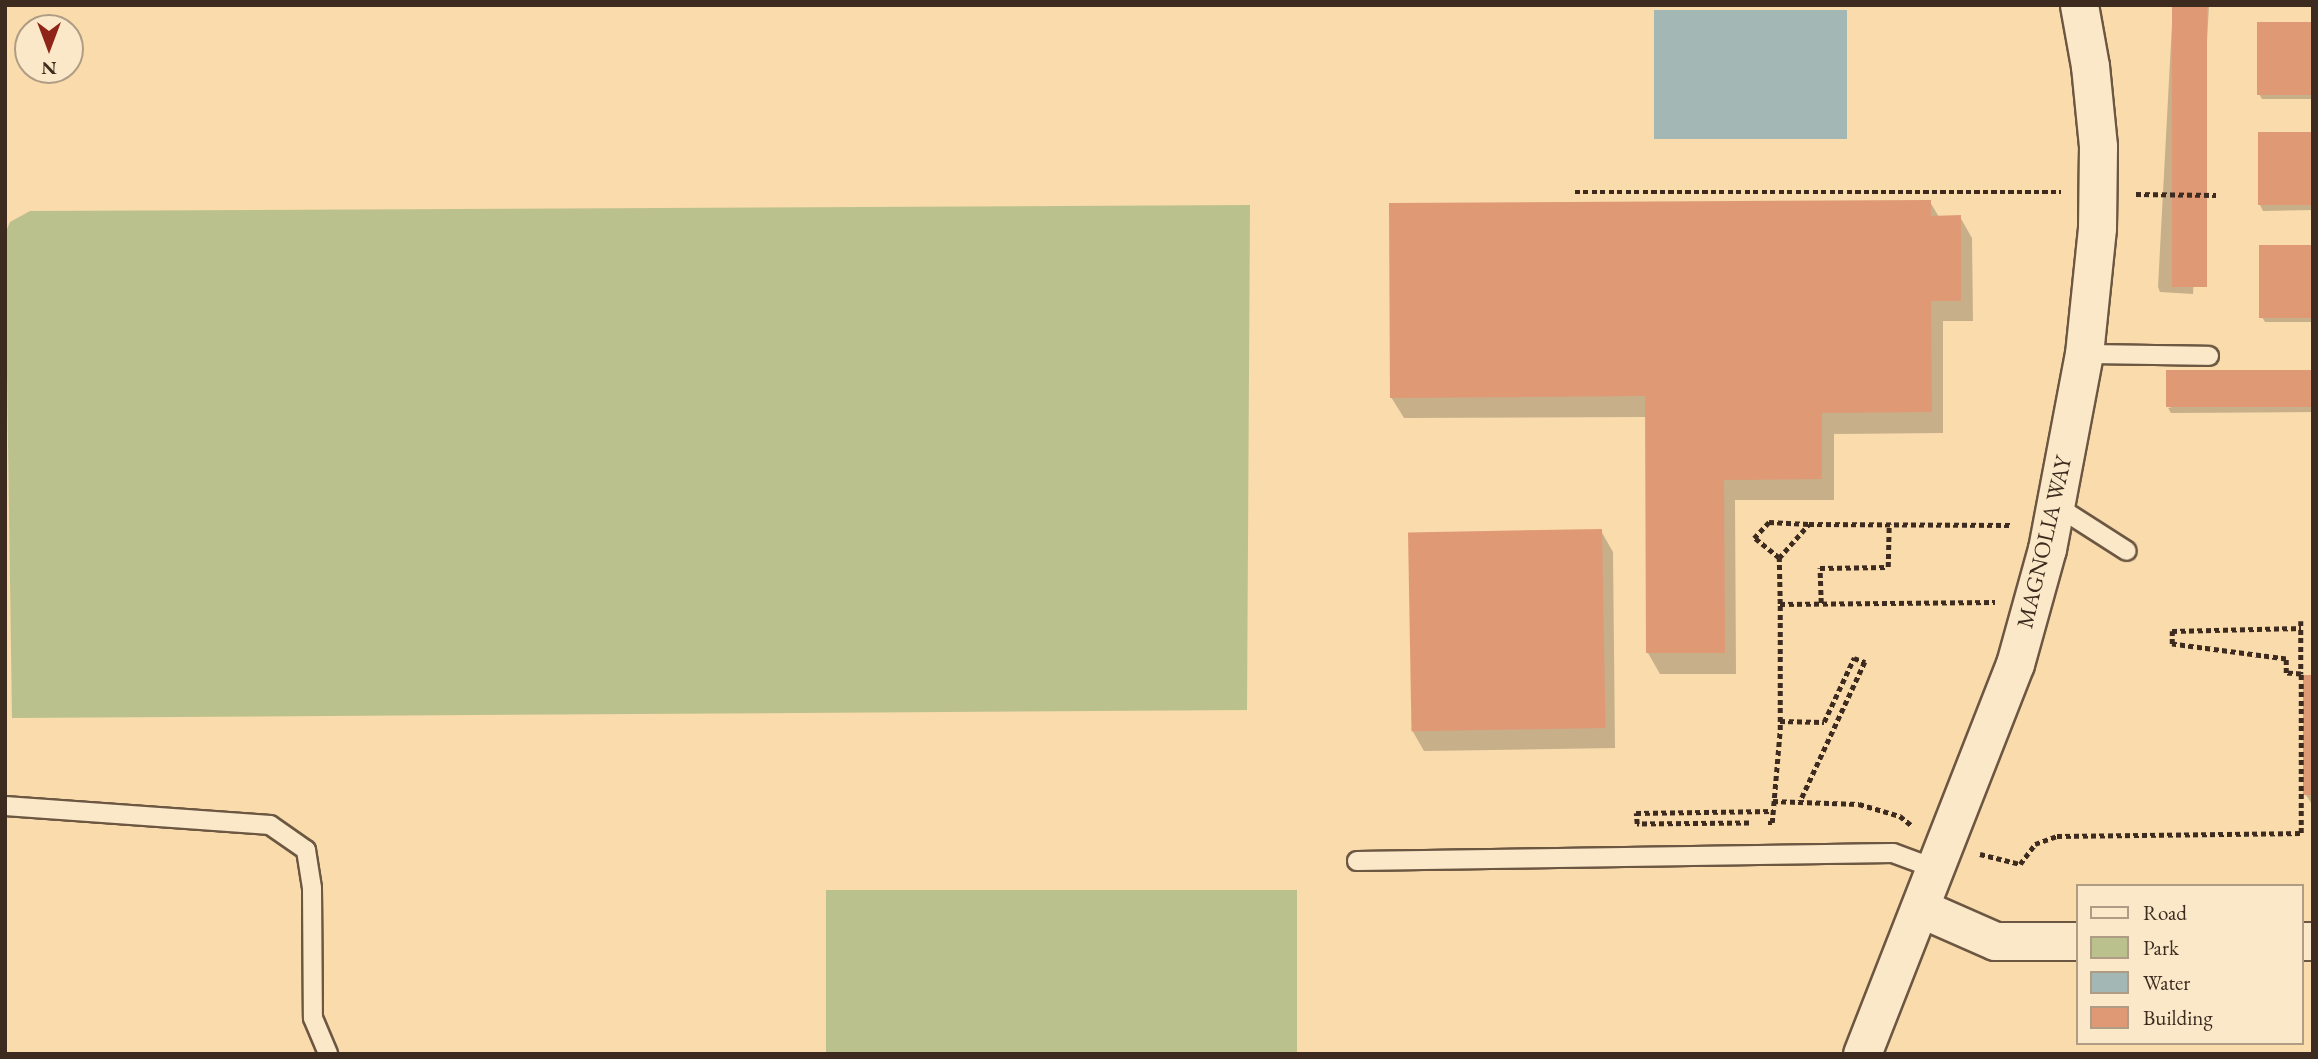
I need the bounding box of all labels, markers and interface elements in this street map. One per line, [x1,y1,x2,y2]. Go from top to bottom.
north arrow [14,14,84,84]
text: N [41,56,57,81]
street label: MAGNOLIA WAY [2011,453,2077,631]
legend [2076,884,2304,1045]
text: Road [2143,899,2187,926]
text: Park [2143,934,2179,961]
text: Water [2143,969,2190,996]
text: Building [2143,1004,2213,1031]

